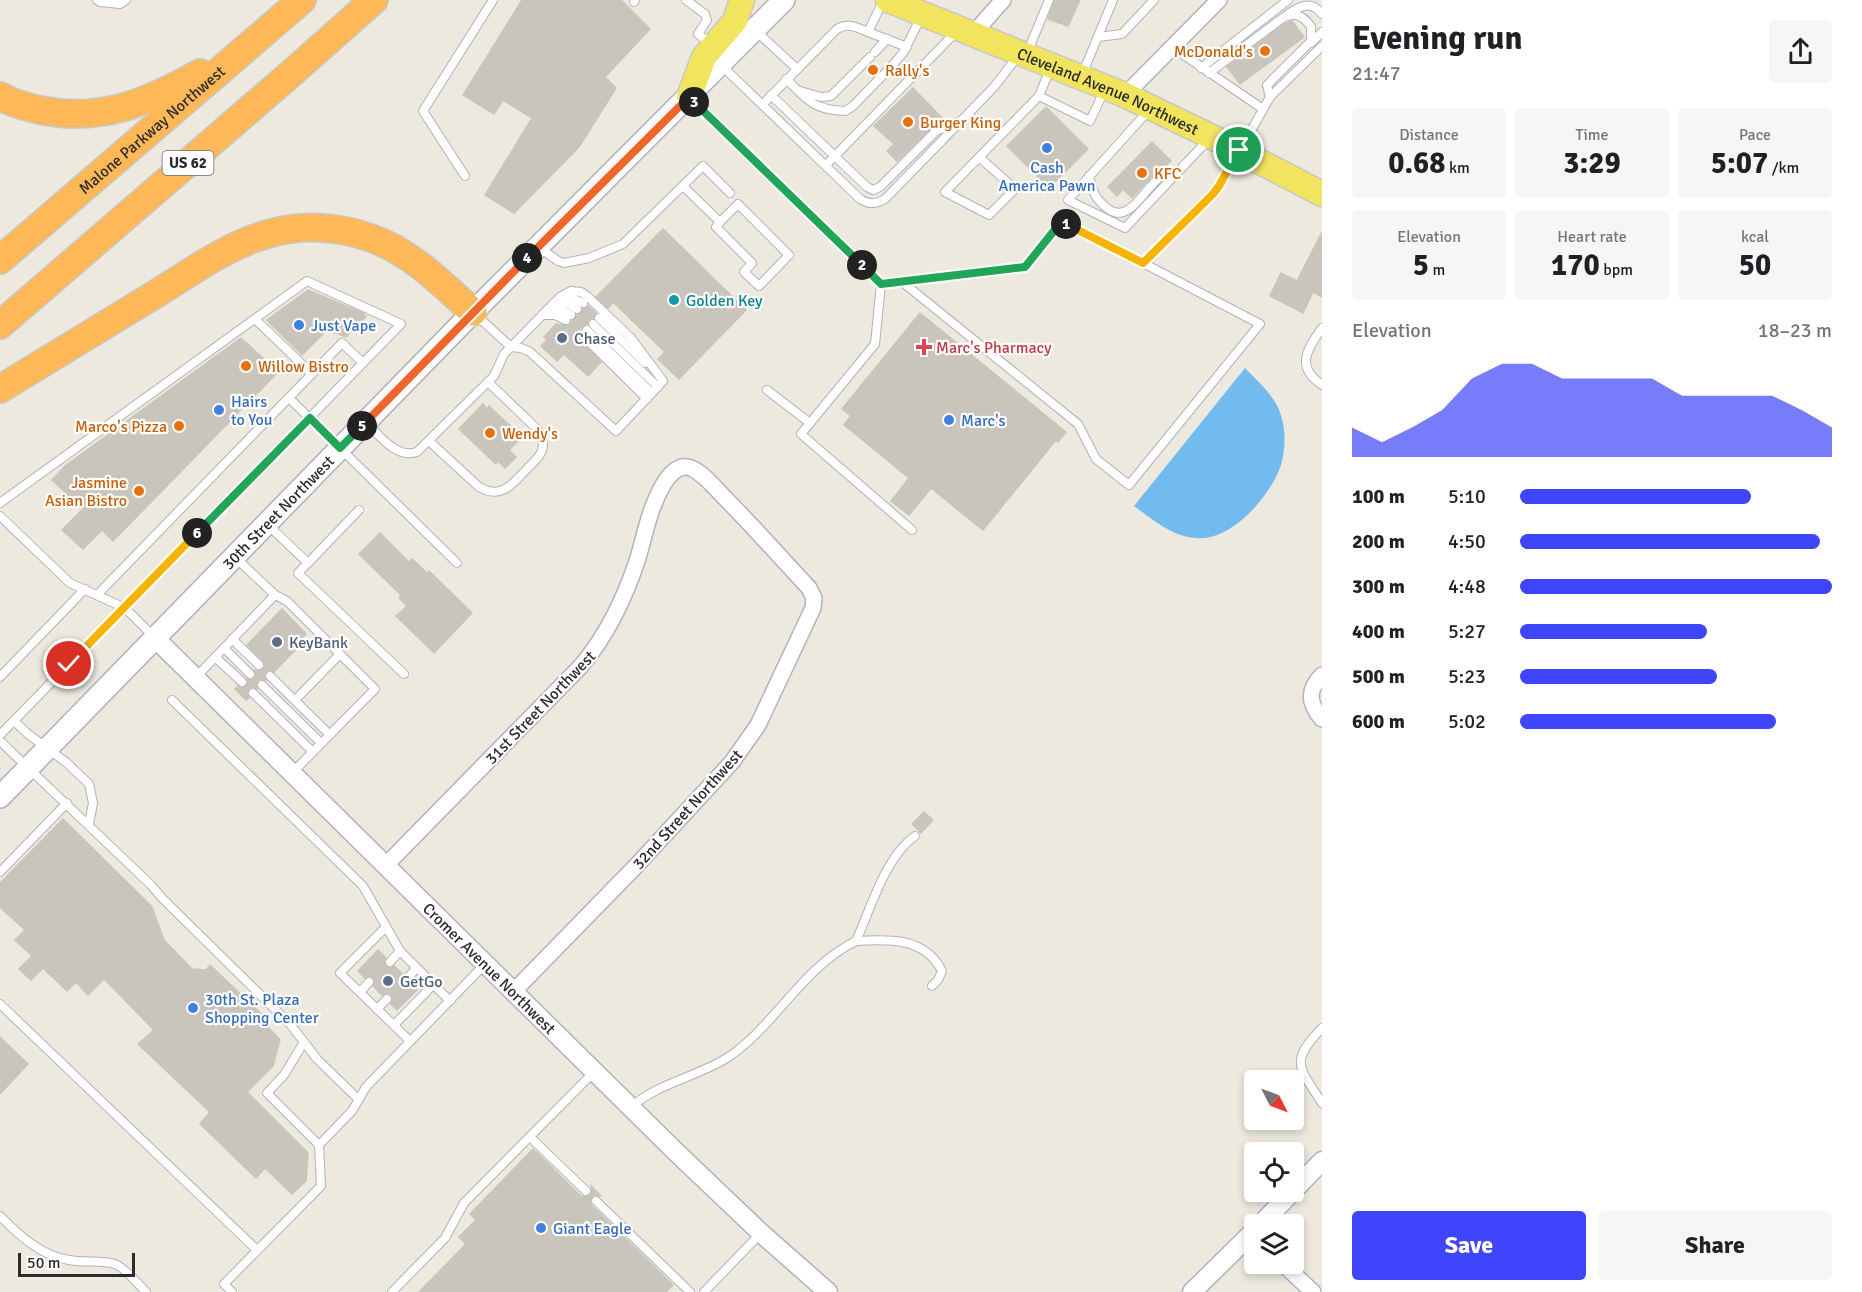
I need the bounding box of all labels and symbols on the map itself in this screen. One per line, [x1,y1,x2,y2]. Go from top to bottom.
place label: McDonald's [1174,42,1253,62]
street label: Cleveland Avenue Northwest [1014,44,1202,140]
marker: McDonald's [1258,44,1272,58]
street label: Malone Parkway Northwest [75,61,230,199]
place label: Rally's [885,61,929,81]
marker: Rally's [866,63,880,77]
pin: 3 [679,87,709,117]
place label: Burger King [920,113,1001,133]
marker: Burger King [901,115,915,129]
pin [1213,124,1264,175]
marker: Cash America Pawn [1040,141,1054,155]
road number: US 62 [162,151,213,175]
place label: Cash America Pawn [998,158,1096,196]
place label: KFC [1154,164,1182,184]
marker: KFC [1135,166,1149,180]
pin: 1 [1051,209,1081,239]
pin: 4 [512,243,542,273]
pin: 2 [847,250,877,280]
place label: Golden Key [686,291,763,311]
marker: Golden Key [667,293,681,307]
place label: Just Vape [311,316,376,336]
marker: Just Vape [292,318,306,332]
place label: Chase [574,329,616,349]
marker: Chase [555,331,569,345]
place label: Marc's Pharmacy [936,338,1052,358]
marker: Marc's Pharmacy [917,340,931,354]
place label: Willow Bistro [258,357,349,377]
marker: Willow Bistro [239,359,253,373]
place label: Hairs to You [231,392,273,430]
marker: Hairs to You [212,403,226,417]
pin: 5 [347,411,377,441]
place label: Marc's [961,411,1005,431]
marker: Marc's [942,413,956,427]
place label: Marco's Pizza [75,417,167,437]
marker: Marco's Pizza [172,419,186,433]
place label: Wendy's [502,424,558,444]
marker: Wendy's [483,426,497,440]
street label: 30th Street Northwest [218,451,339,574]
place label: Jasmine Asian Bistro [45,473,127,511]
marker: Jasmine Asian Bistro [132,484,146,498]
pin: 6 [182,518,212,548]
place label: KeyBank [289,633,348,653]
marker: KeyBank [270,635,284,649]
pin [43,638,94,689]
street label: 31st Street Northwest [481,646,600,769]
street label: 32nd Street Northwest [629,745,747,874]
street label: Cromer Avenue Northwest [418,899,560,1039]
place label: GetGo [400,972,443,992]
marker: GetGo [381,974,395,988]
place label: 30th St. Plaza Shopping Center [205,990,319,1028]
marker: 30th St. Plaza Shopping Center [186,1001,200,1015]
north arrow [1244,1070,1304,1130]
place label: Giant Eagle [553,1219,632,1239]
marker: Giant Eagle [534,1221,548,1235]
scale bar [18,1250,135,1278]

